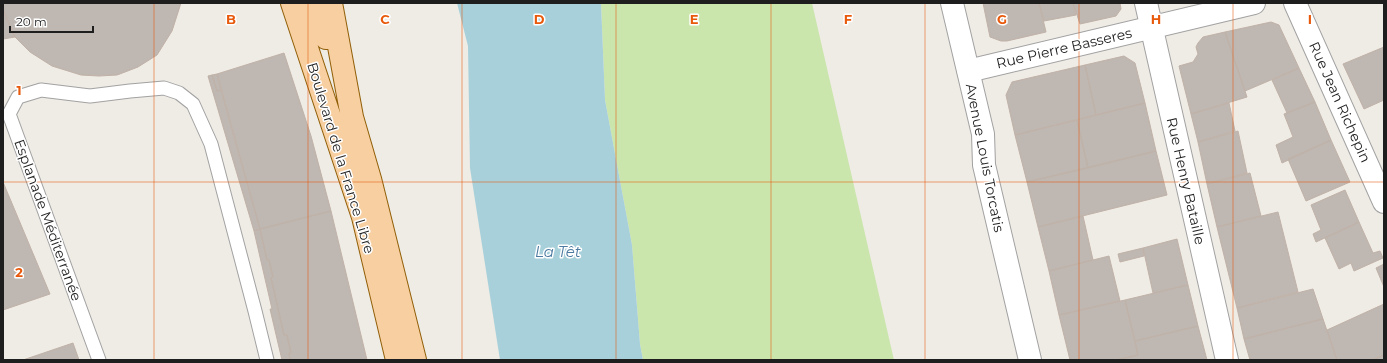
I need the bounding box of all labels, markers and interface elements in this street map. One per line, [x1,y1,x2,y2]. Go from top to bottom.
scale bar [10,8,93,34]
text: B [226,11,236,27]
text: C [380,11,390,27]
text: D [534,11,545,27]
text: E [690,11,699,27]
text: F [844,11,852,27]
text: G [997,11,1007,27]
text: H [1151,11,1161,27]
text: I [1308,11,1312,27]
text: 20 m [16,14,47,29]
street label: Rue Pierre Basseres [994,24,1134,72]
street label: Rue Jean Richepin [1305,39,1375,165]
street label: Boulevard de la France Libre [303,60,379,256]
text: 1 [16,82,22,98]
street label: Avenue Louis Torcatis [962,82,1008,234]
street label: Rue Henry Bataille [1163,116,1209,246]
street label: Esplanade Méditerranée [10,137,86,303]
water label: La Têt [535,242,581,261]
text: 2 [15,264,23,280]

